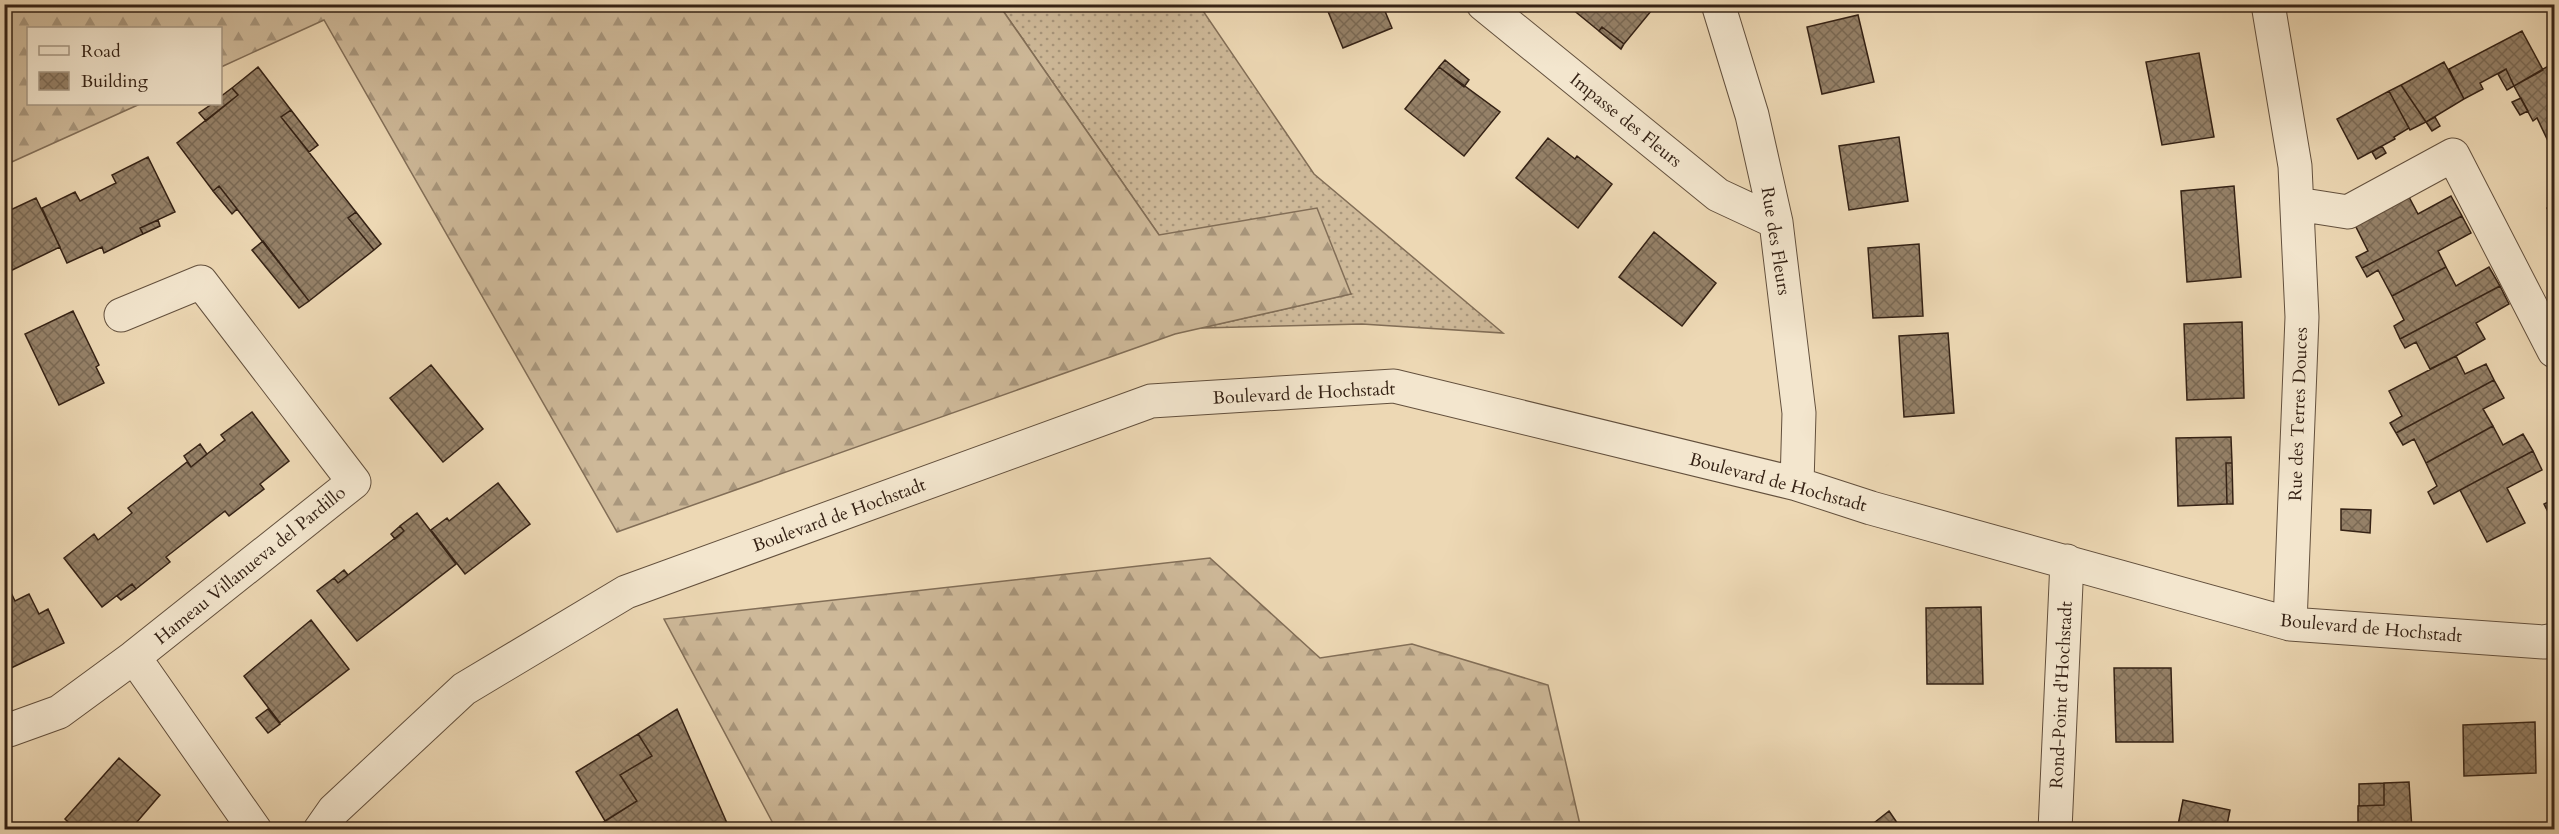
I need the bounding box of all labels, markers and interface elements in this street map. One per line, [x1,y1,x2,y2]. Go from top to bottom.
legend [27,27,222,105]
text: Road [81,39,121,64]
street label: Impasse des Fleurs [1564,67,1687,173]
text: Building [81,69,149,94]
street label: Rue des Fleurs [1755,185,1796,297]
street label: Rue des Terres Douces [2283,327,2314,501]
street label: Boulevard de Hochstadt [1212,376,1396,411]
street label: Boulevard de Hochstadt [1686,447,1870,518]
street label: Boulevard de Hochstadt [749,472,930,558]
street label: Hameau Villanueva del Pardillo [149,480,352,651]
street label: Rond-Point d'Hochstadt [2044,600,2079,789]
street label: Boulevard de Hochstadt [2279,608,2463,649]

